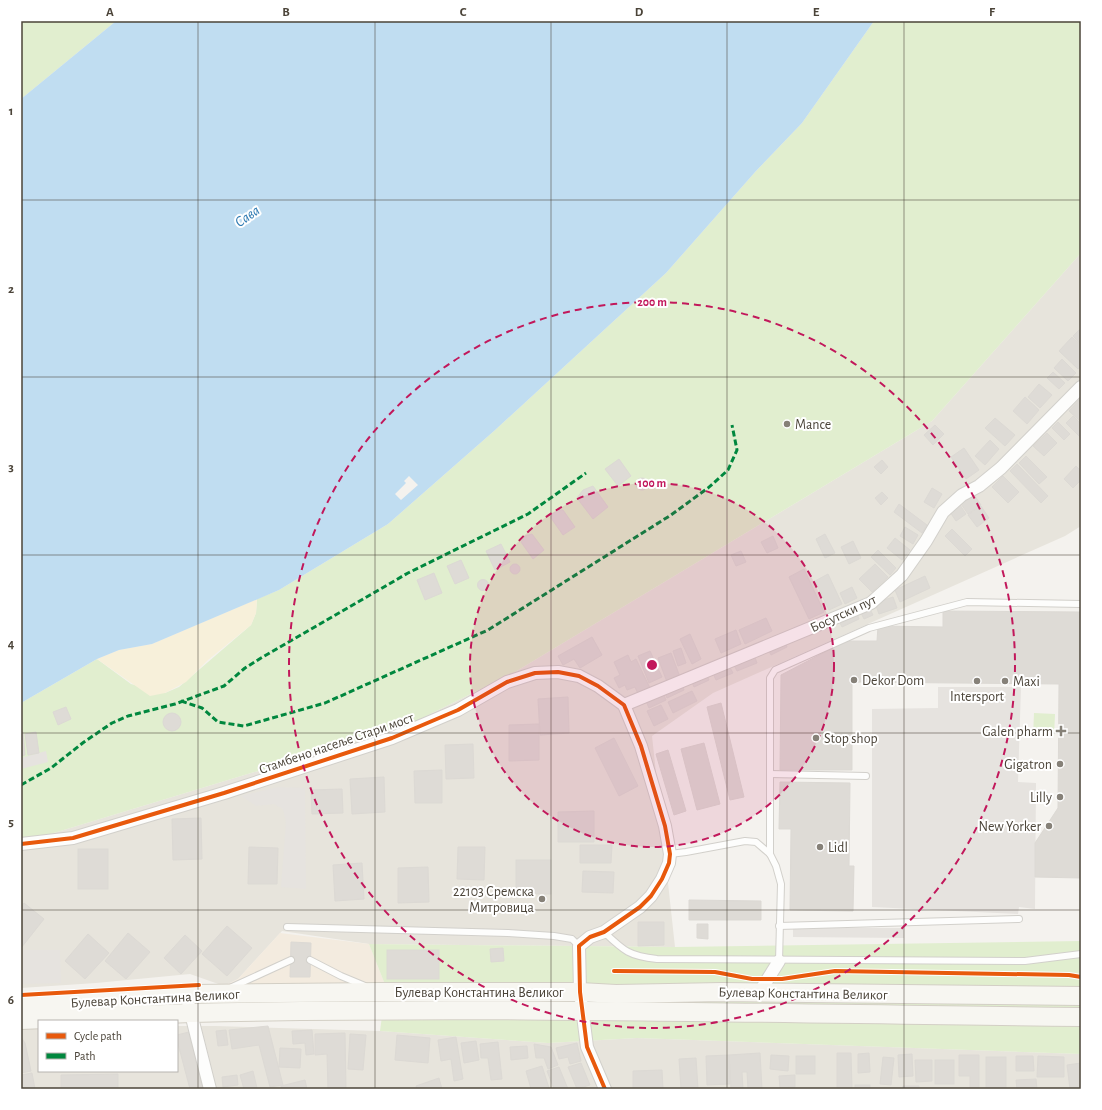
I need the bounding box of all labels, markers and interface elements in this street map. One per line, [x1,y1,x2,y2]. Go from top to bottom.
text: A [106,6,114,19]
text: B [282,6,290,19]
text: C [460,6,467,19]
text: D [635,6,644,19]
text: E [813,6,820,19]
text: F [989,6,996,19]
text: 1 [9,105,13,118]
water label: Сава [232,203,262,230]
text: 2 [8,283,14,296]
text: 200 m [637,296,667,308]
place label: Mance [795,418,831,432]
marker: Mance [782,419,792,429]
text: 3 [8,461,14,474]
text: 100 m [638,477,666,489]
street label: Босутски пут [808,592,879,635]
text: 4 [8,638,15,651]
centre of rings [645,658,659,672]
place label: Dekor Dom [862,674,924,688]
marker: Dekor Dom [849,675,859,685]
place label: Maxi [1013,675,1040,689]
marker: Intersport [972,676,982,686]
marker: Maxi [1000,676,1010,686]
place label: Intersport [950,690,1005,704]
street label: Стамбено насеље Стари мост [257,711,417,777]
place label: Galen pharm [982,725,1053,739]
marker: Galen pharm [1056,726,1066,736]
place label: Stop shop [824,732,878,746]
marker: Stop shop [811,733,821,743]
place label: Gigatron [1004,758,1052,772]
marker: Gigatron [1055,759,1065,769]
place label: Lilly [1030,791,1052,805]
marker: Lilly [1055,792,1065,802]
text: 5 [8,816,14,829]
place label: New Yorker [979,820,1041,834]
marker: New Yorker [1044,821,1054,831]
place label: Lidl [828,841,848,855]
marker: Lidl [815,842,825,852]
place label: 22103 Сремска Митровица [453,885,535,915]
marker: 22103 Сремска Митровица [537,894,547,904]
street label: Булевар Константина Великог [394,986,564,1000]
street label: Булевар Константина Великог [718,986,888,1002]
street label: Булевар Константина Великог [70,988,240,1010]
text: 6 [8,994,14,1007]
legend [38,1020,178,1072]
text: Cycle path [74,1030,122,1043]
text: Path [74,1050,96,1062]

